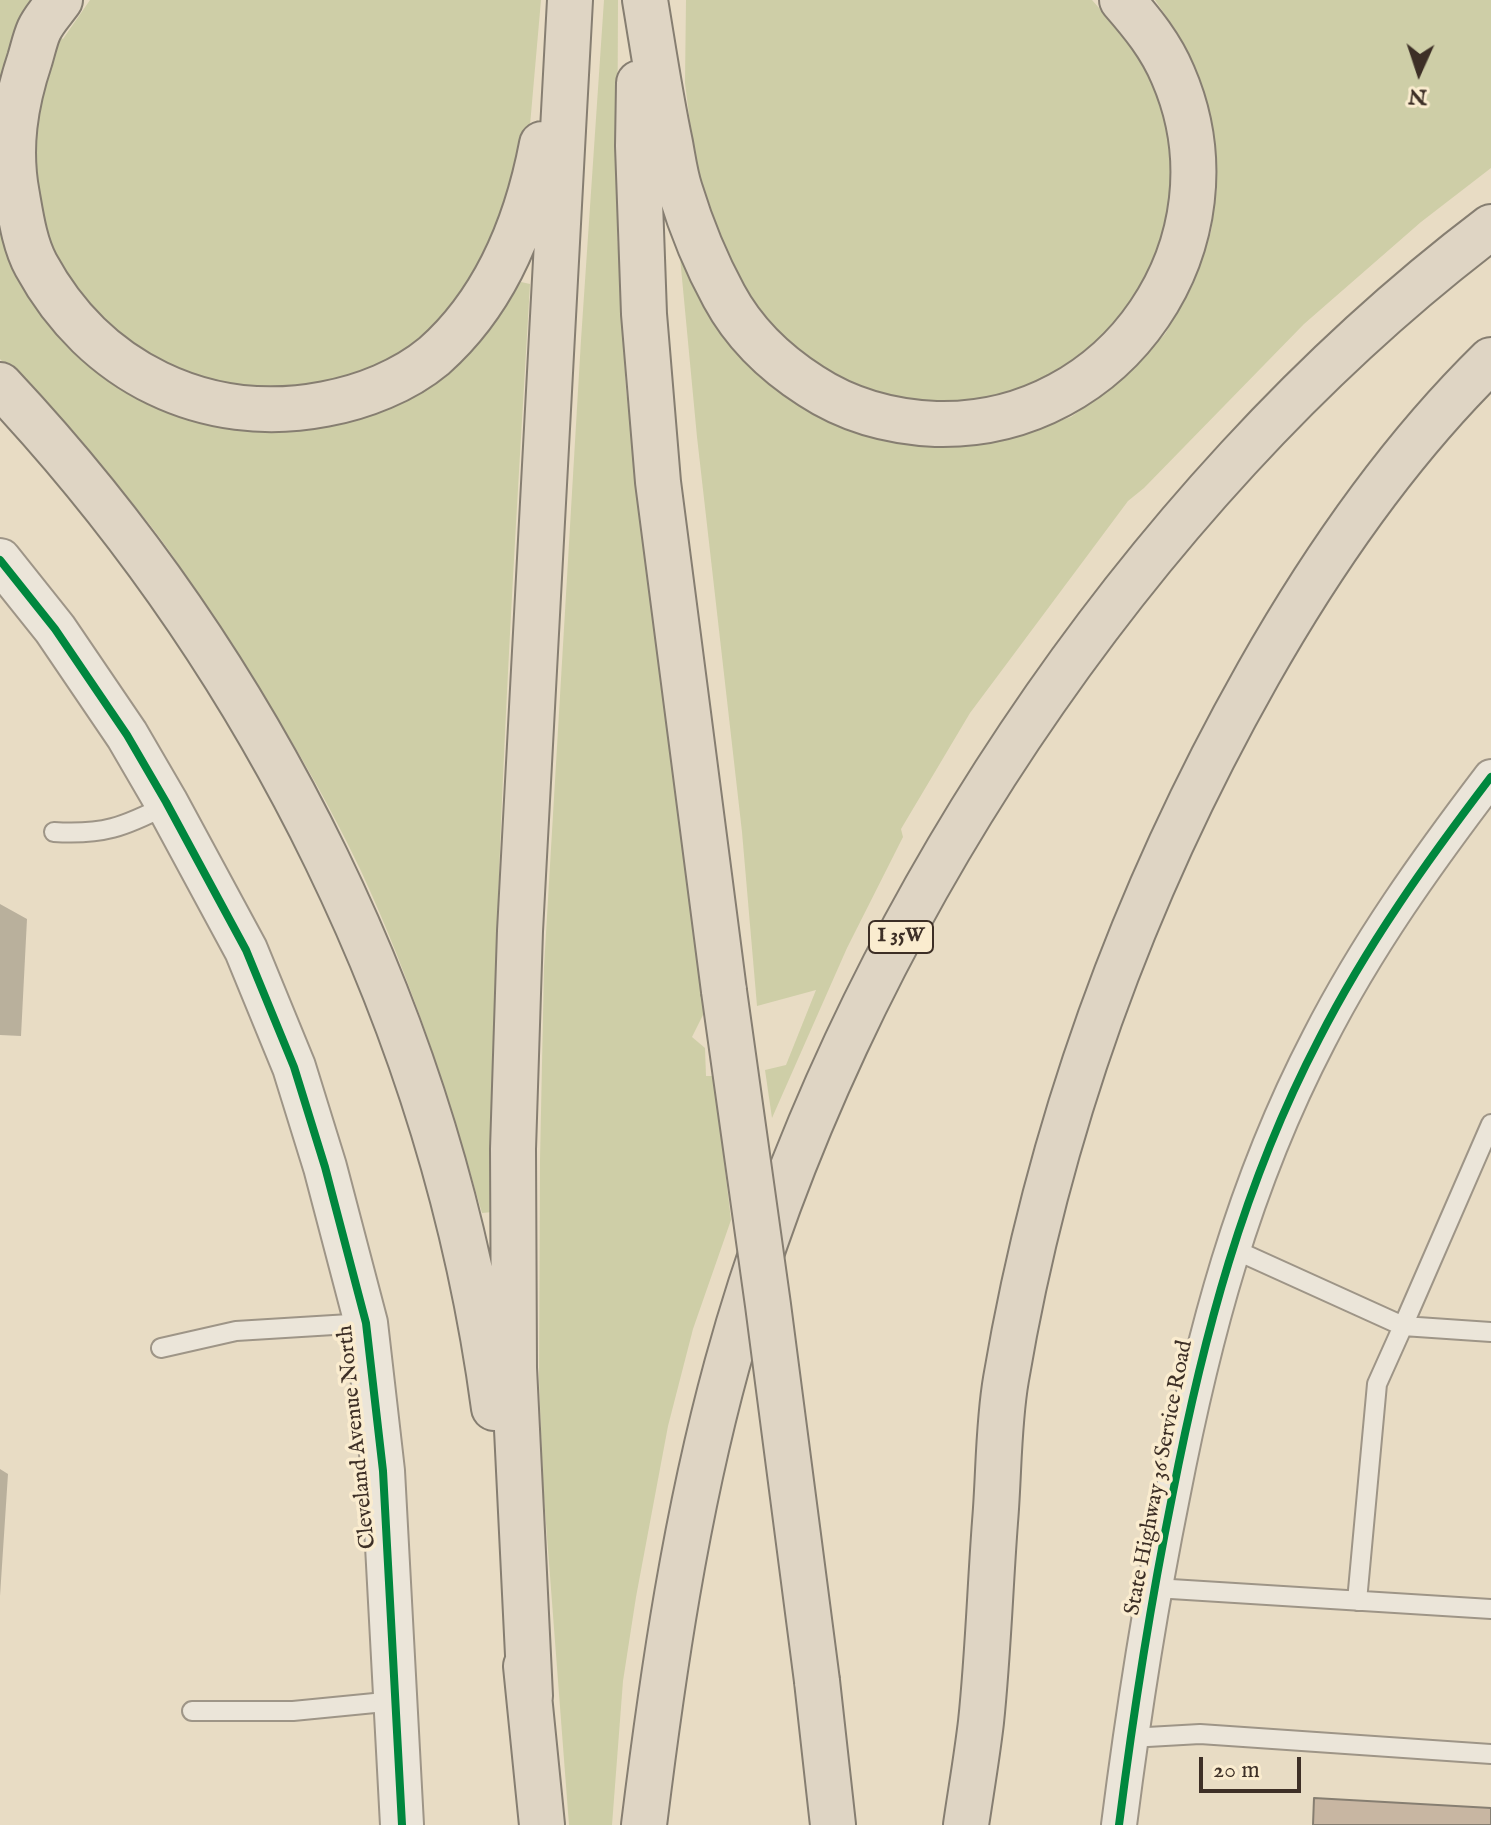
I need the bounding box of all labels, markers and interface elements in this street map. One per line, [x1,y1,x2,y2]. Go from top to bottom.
north arrow [1379,32,1459,112]
text: N [1408,81,1428,110]
road number: I 35W [869,921,933,953]
street label: Cleveland Avenue North [333,1324,383,1550]
street label: State Highway 36 Service Road [1120,1338,1200,1618]
scale bar [1203,1741,1305,1791]
text: 20 m [1213,1755,1260,1786]

